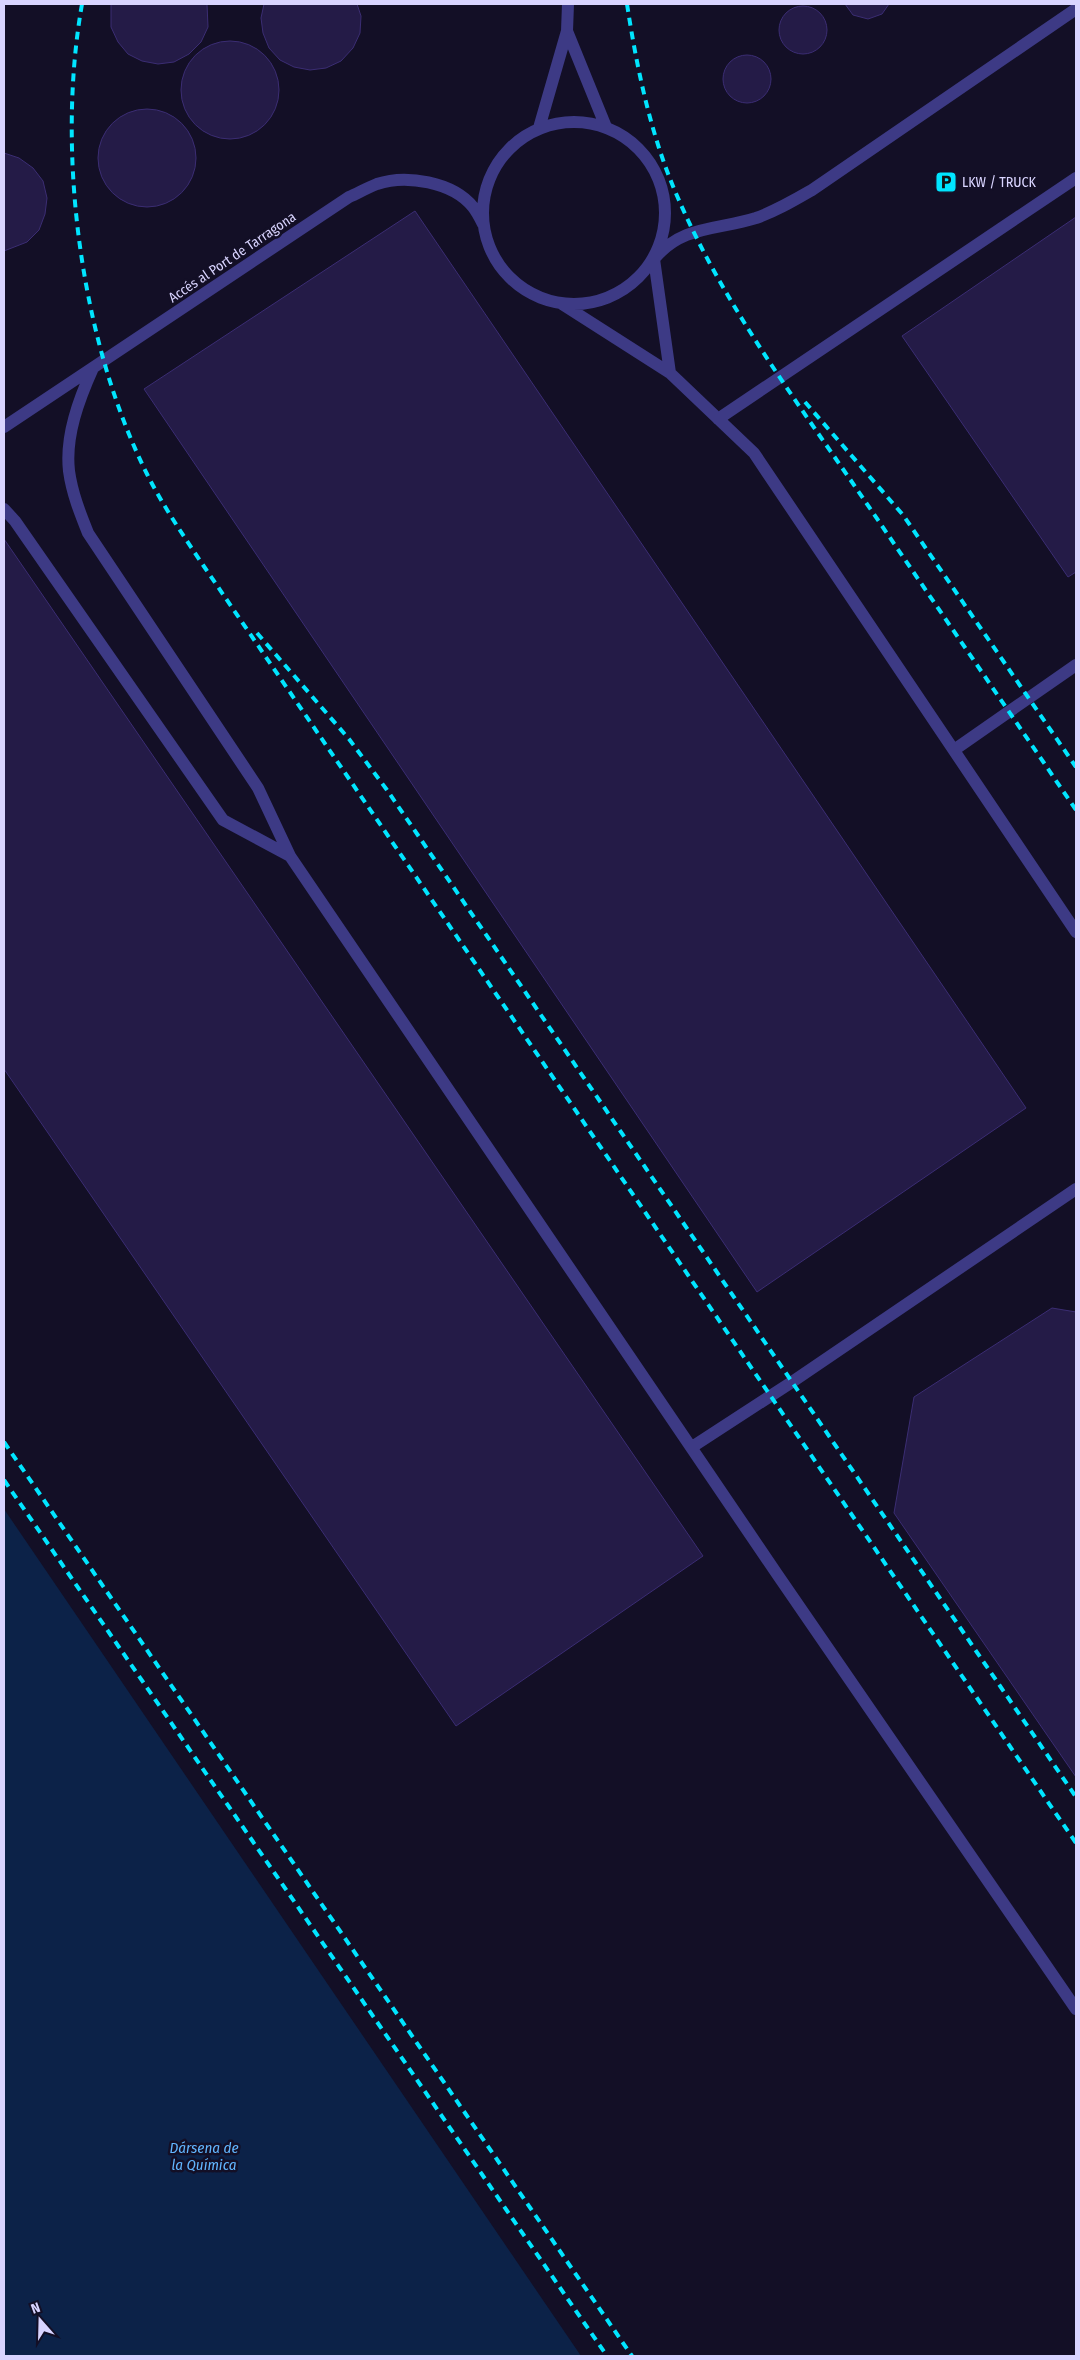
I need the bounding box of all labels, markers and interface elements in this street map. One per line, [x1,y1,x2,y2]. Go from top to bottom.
parking icon: LKW / TRUCK [934,170,958,194]
place label: LKW / TRUCK [962,174,1037,191]
street label: Accés al Port de Tarragona [165,208,299,306]
water label: Dársena de la Química [169,2139,239,2174]
north arrow [15,2295,65,2345]
text: N [29,2299,43,2318]

